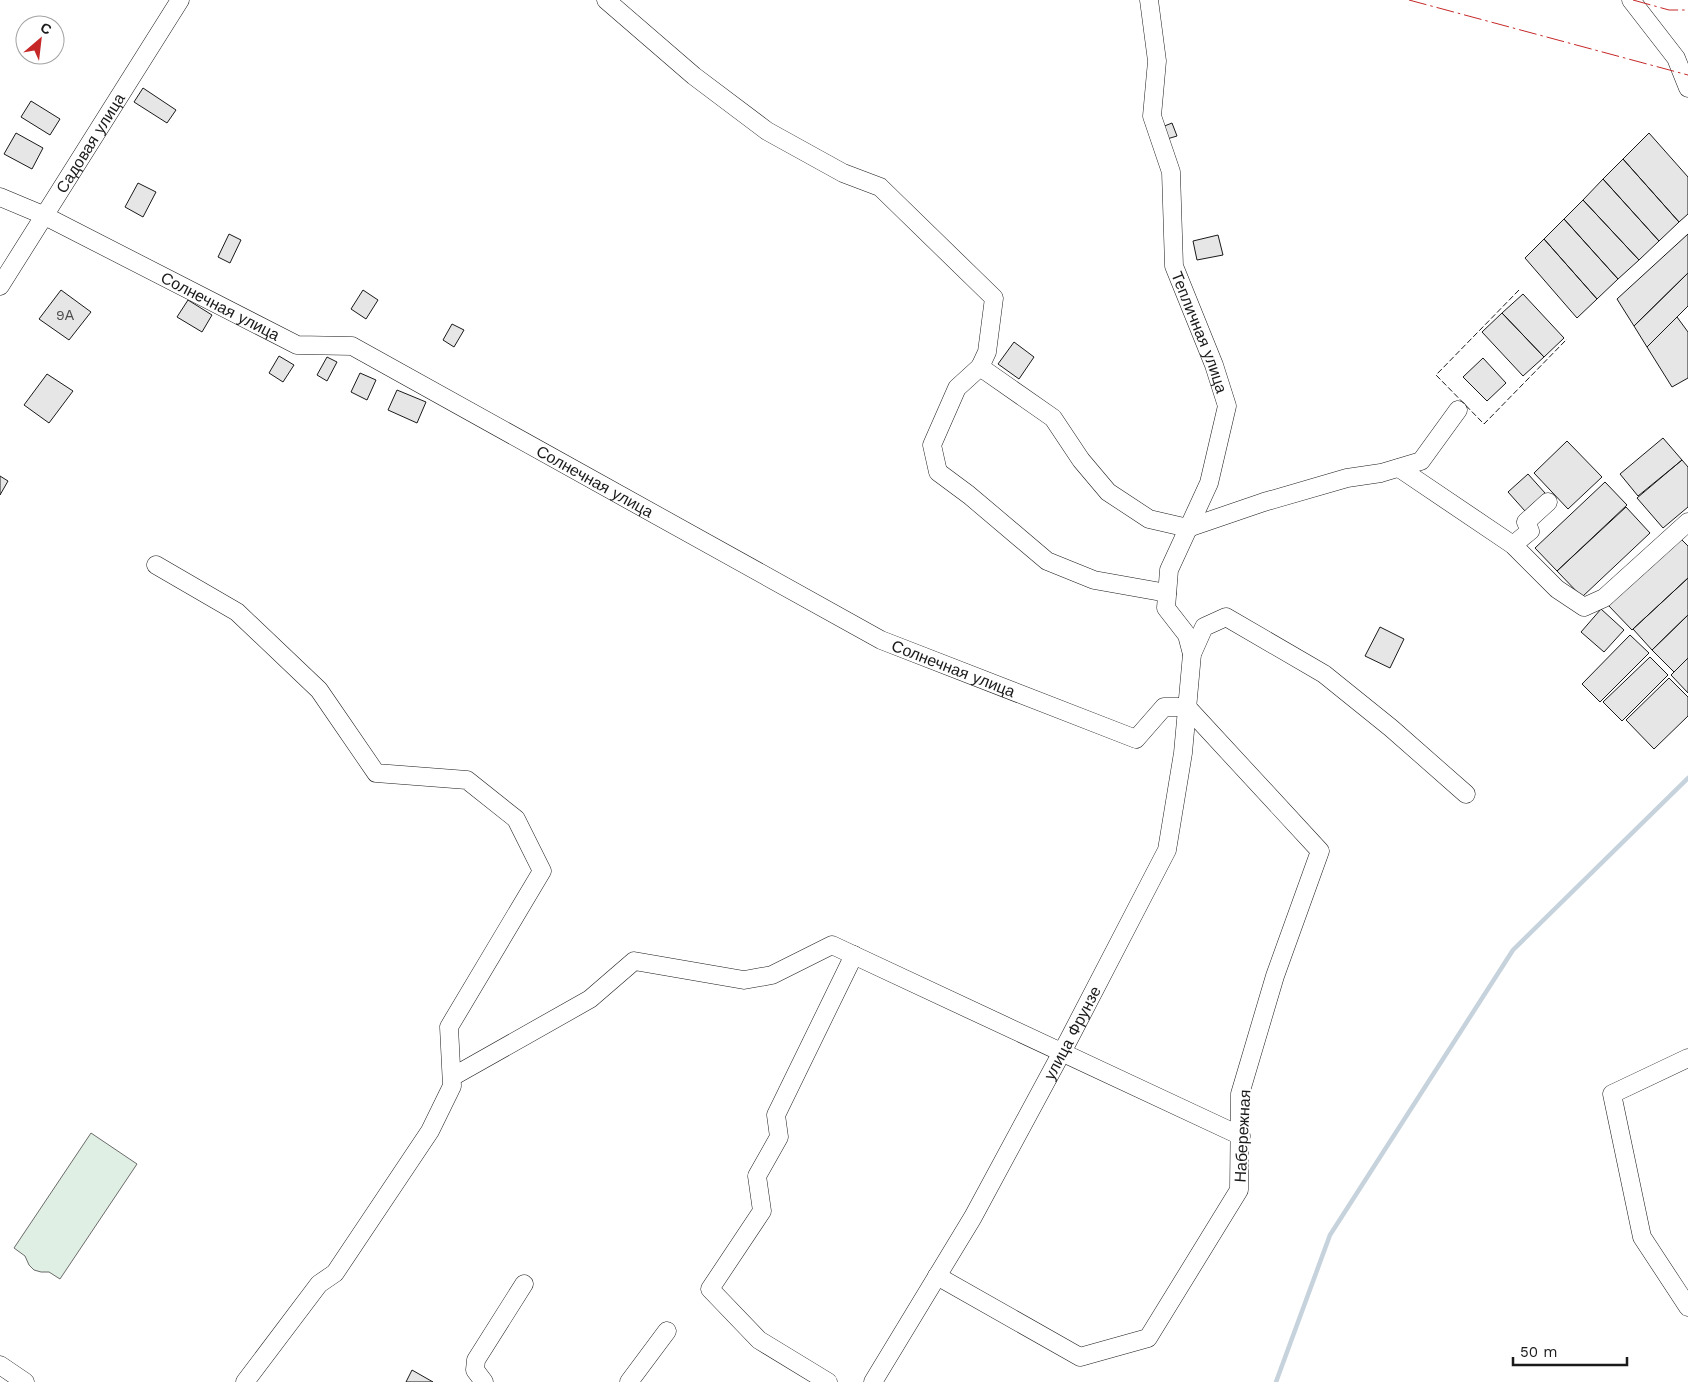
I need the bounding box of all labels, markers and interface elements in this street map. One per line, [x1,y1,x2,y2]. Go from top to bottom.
north arrow [15,15,65,65]
text: С [38,19,54,38]
street label: Садовая улица [52,90,129,197]
street label: Солнечная улица [158,268,283,345]
street label: Тепличная улица [1167,269,1231,396]
house number: 9А [56,307,75,323]
street label: Солнечная улица [533,441,657,522]
street label: Солнечная улица [889,636,1018,701]
street label: улица Фрунзе [1040,983,1105,1083]
street label: Набережная [1231,1089,1254,1183]
scale bar [1513,1334,1627,1366]
text: 50 m [1520,1343,1557,1361]

